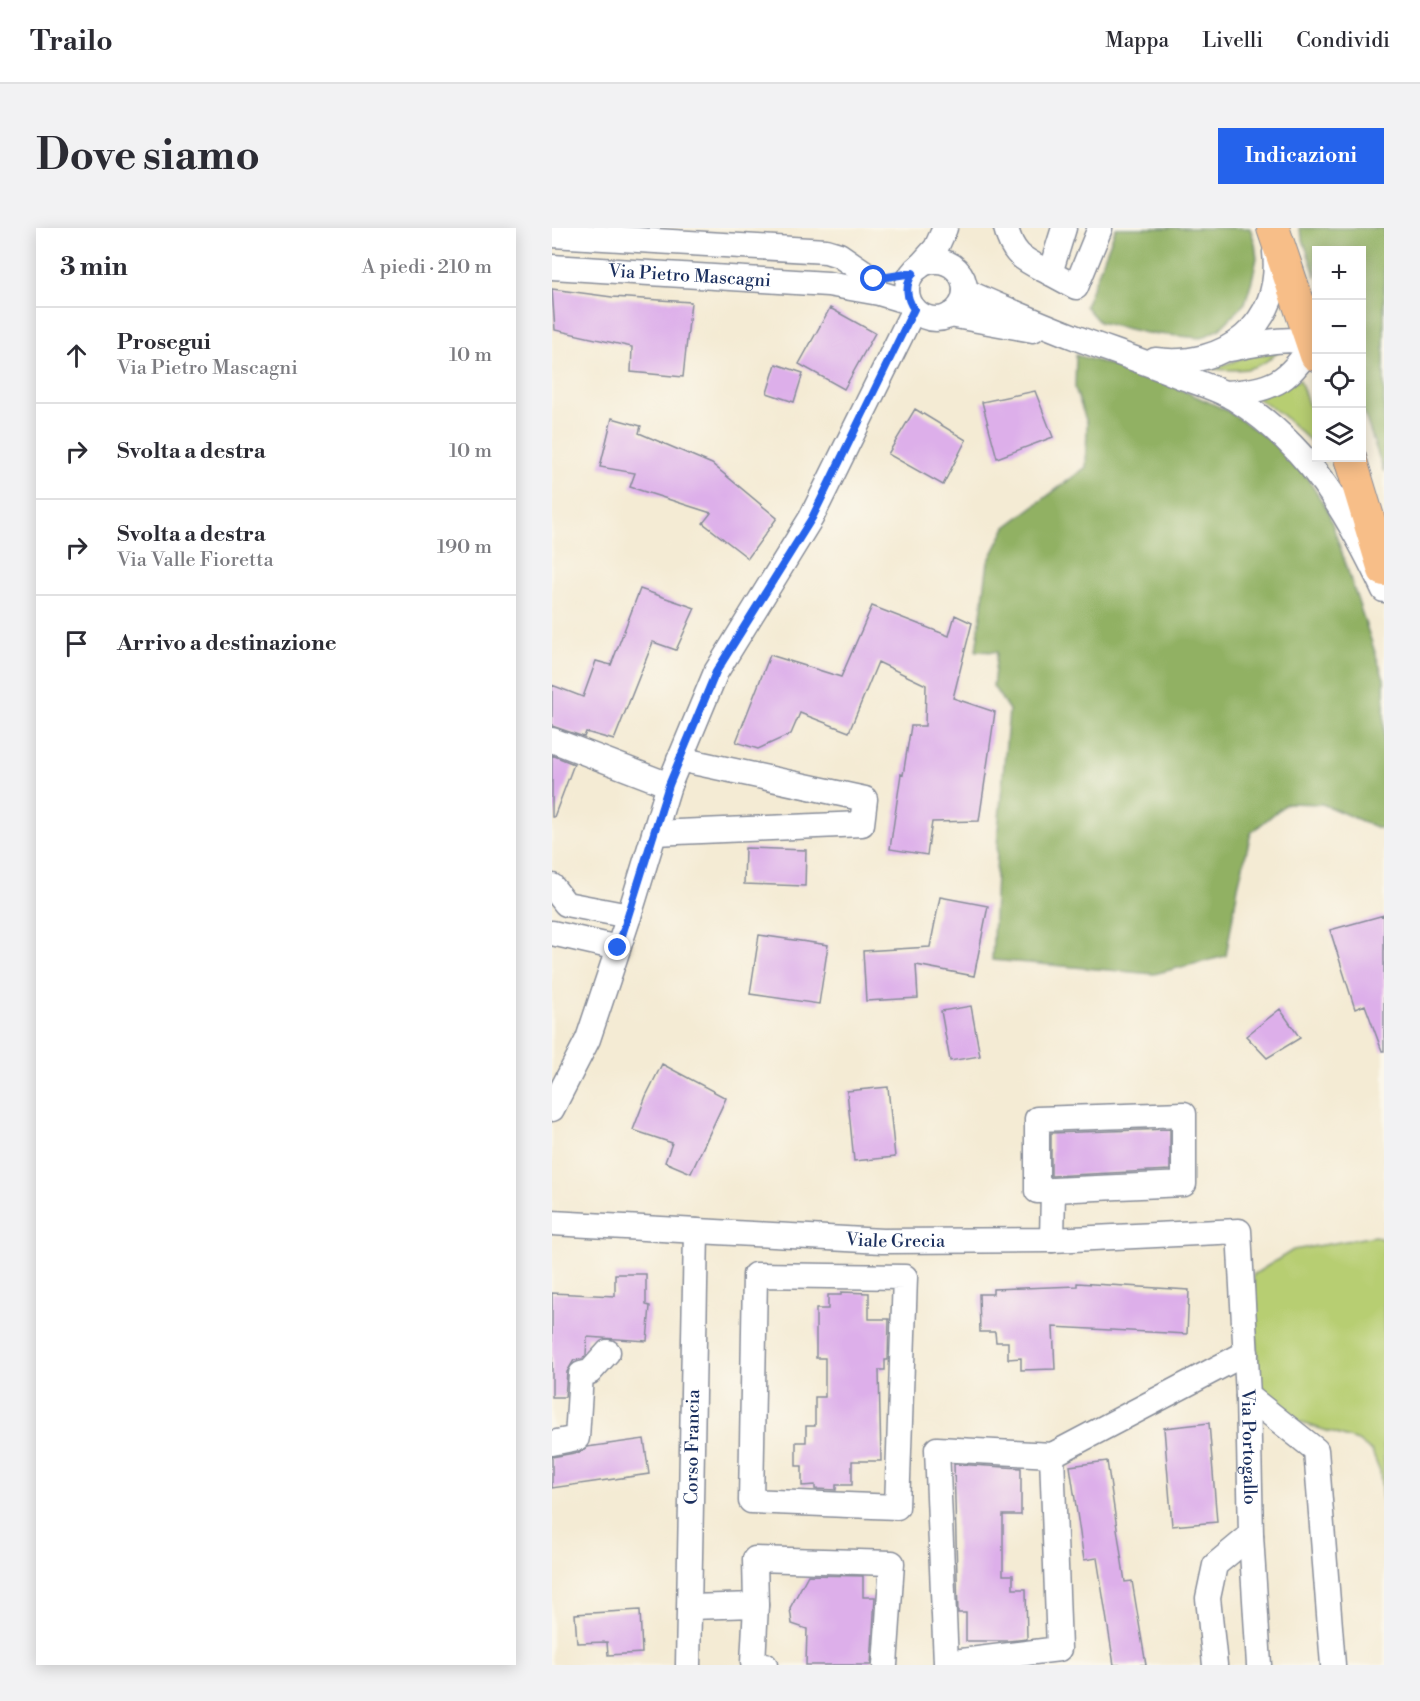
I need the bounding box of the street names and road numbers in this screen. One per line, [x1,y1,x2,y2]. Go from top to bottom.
street label: Via Pietro Mascagni [607,259,772,292]
street label: Viale Grecia [844,1228,946,1253]
street label: Corso Francia [680,1388,705,1505]
street label: Via Portogallo [1236,1388,1261,1505]

